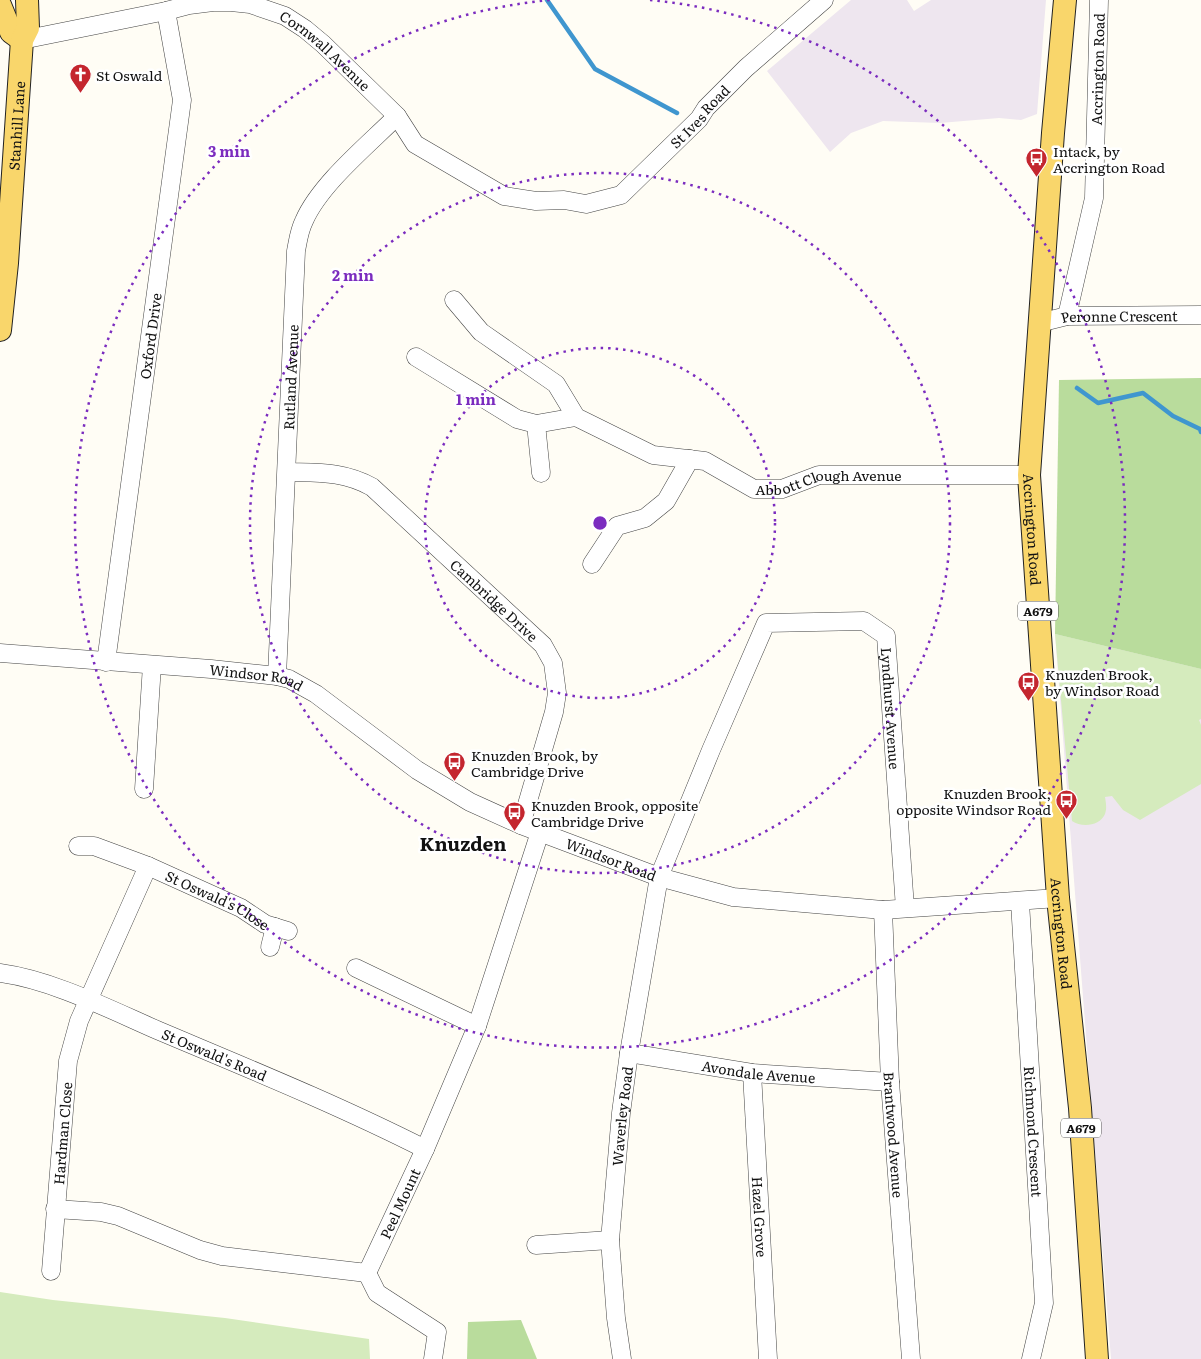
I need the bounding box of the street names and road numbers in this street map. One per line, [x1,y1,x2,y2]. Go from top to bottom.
street label: Cornwall Avenue [276,5,375,95]
street label: Accrington Road [1086,12,1109,125]
street label: Stanhill Lane [3,80,29,171]
street label: St Ives Road [665,80,734,152]
street label: Oxford Drive [134,292,166,380]
street label: Peronne Crescent [1058,305,1178,327]
street label: Rutland Avenue [278,324,303,430]
street label: Abbott Clough Avenue [755,465,902,499]
street label: Accrington Road [1019,473,1047,587]
street label: Cambridge Drive [446,554,543,646]
road number: A679 [1018,602,1058,620]
street label: Lyndhurst Avenue [877,647,905,770]
street label: Windsor Road [209,659,308,695]
street label: Windsor Road [563,833,660,885]
street label: St Oswald's Close [162,865,274,934]
street label: Accrington Road [1047,877,1078,991]
street label: St Oswald's Road [159,1023,271,1085]
street label: Avondale Avenue [700,1055,816,1087]
street label: Waverley Road [606,1065,637,1167]
street label: Richmond Crescent [1020,1065,1048,1198]
street label: Brantwood Avenue [880,1071,909,1198]
street label: Hardman Close [48,1081,76,1186]
road number: A679 [1061,1118,1101,1138]
street label: Peel Mount [374,1165,425,1242]
street label: Hazel Grove [748,1176,772,1258]

